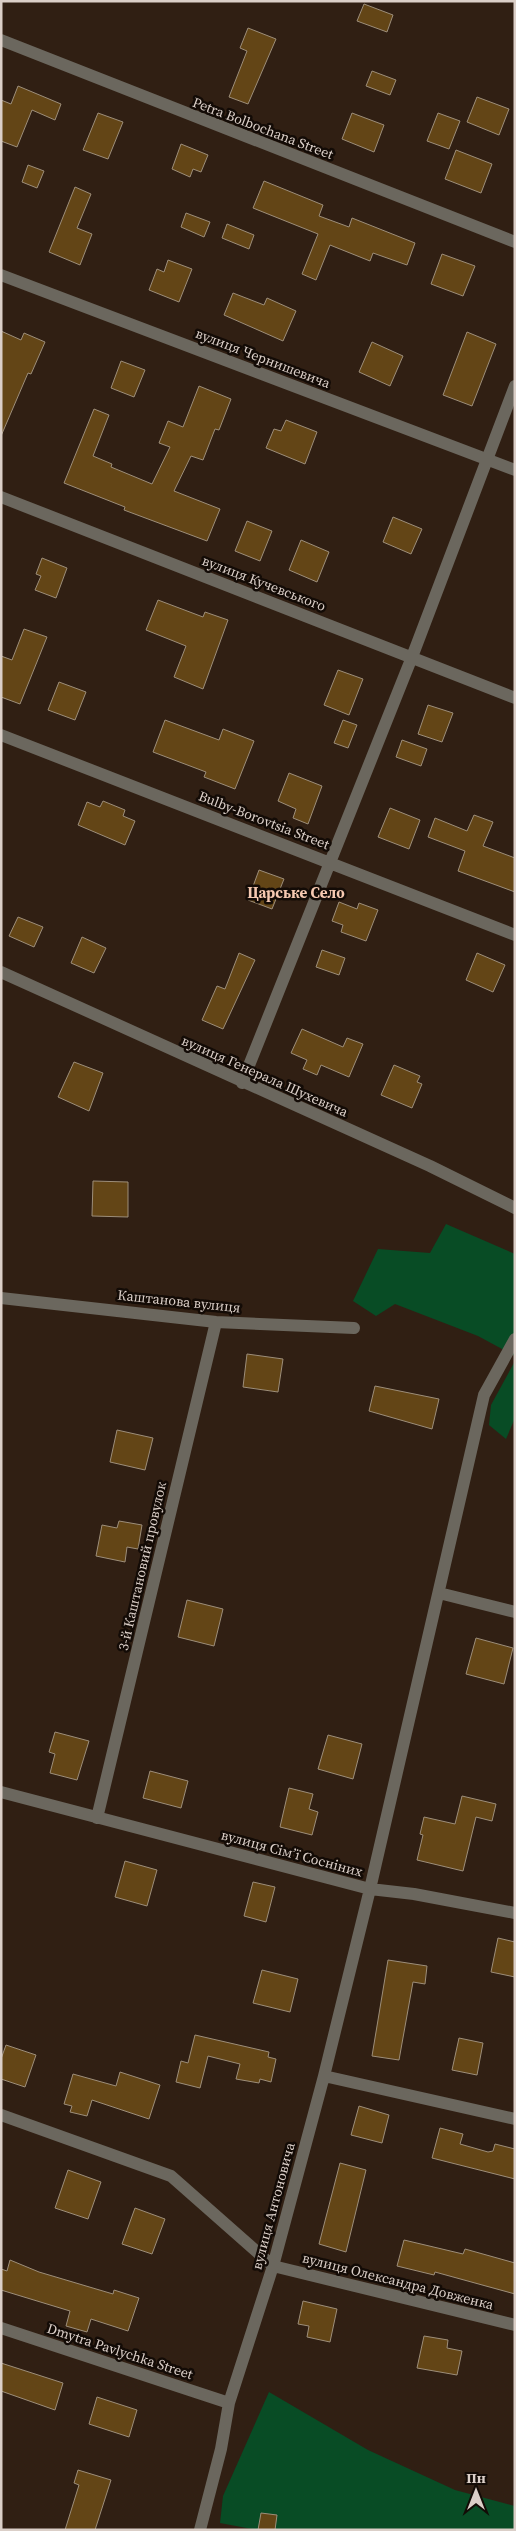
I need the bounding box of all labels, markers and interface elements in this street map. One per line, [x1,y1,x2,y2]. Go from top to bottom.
street label: Petra Bolbochana Street [190,92,337,164]
street label: вулиця Чернишевича [193,323,334,393]
street label: вулиця Кучевського [199,550,329,616]
street label: Bulby-Borovtsia Street [196,786,333,854]
district label: Царське Село [247,882,345,903]
street label: вулиця Генерала Шухевича [179,1030,352,1122]
street label: Каштанова вулиця [117,1285,241,1317]
street label: 3-й Каштановий провулок [113,1479,171,1652]
street label: вулиця Сім’ї Сосніних [219,1824,366,1882]
street label: вулиця Антоновича [246,2139,300,2272]
street label: вулиця Олександра Довженка [300,2248,497,2315]
street label: Dmytra Pavlychka Street [44,2318,196,2384]
north arrow [451,2466,501,2516]
text: Пн [466,2468,486,2488]

